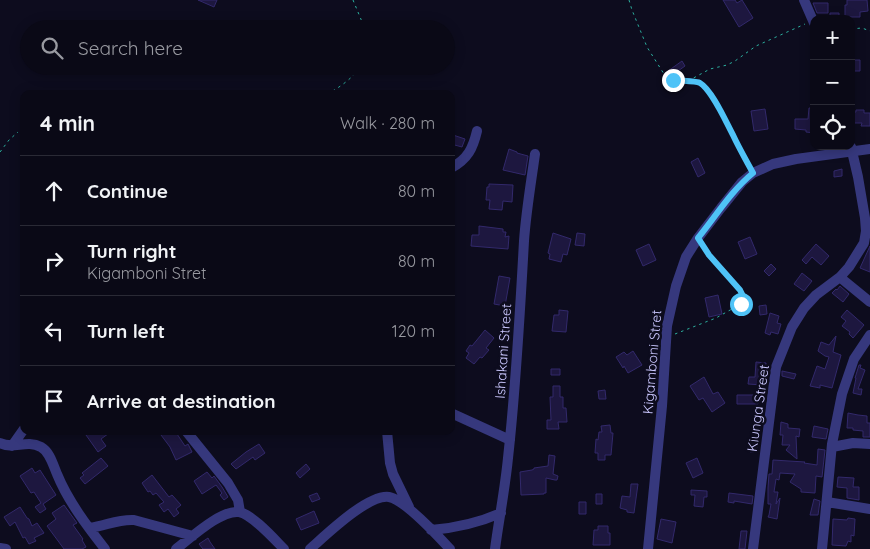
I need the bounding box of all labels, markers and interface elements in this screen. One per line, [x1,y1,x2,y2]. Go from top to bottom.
map controls [810,15,855,150]
button: + [810,15,855,60]
search box [20,20,455,75]
icon: search [38,34,66,62]
text: Search here [78,36,183,60]
button: − [810,60,855,105]
route end [662,69,685,92]
button: locate [810,105,855,150]
text: 4 min [40,110,95,136]
text: Walk · 280 m [340,113,435,133]
icon: ahead [40,177,68,205]
text: Continue [87,179,168,203]
text: 80 m [398,181,435,201]
text: Turn right [87,239,176,263]
icon: right [40,247,68,275]
text: 80 m [398,251,435,271]
text: Kigamboni Stret [87,263,207,283]
route start [730,293,753,316]
street label: Ishakani Street [491,302,515,399]
street label: Kigamboni Stret [638,309,666,415]
icon: left [40,317,68,345]
text: Turn left [87,319,165,343]
text: 120 m [392,321,435,341]
street label: Kiunga Street [743,363,773,453]
icon: arrive [40,387,68,415]
text: Arrive at destination [87,389,276,413]

